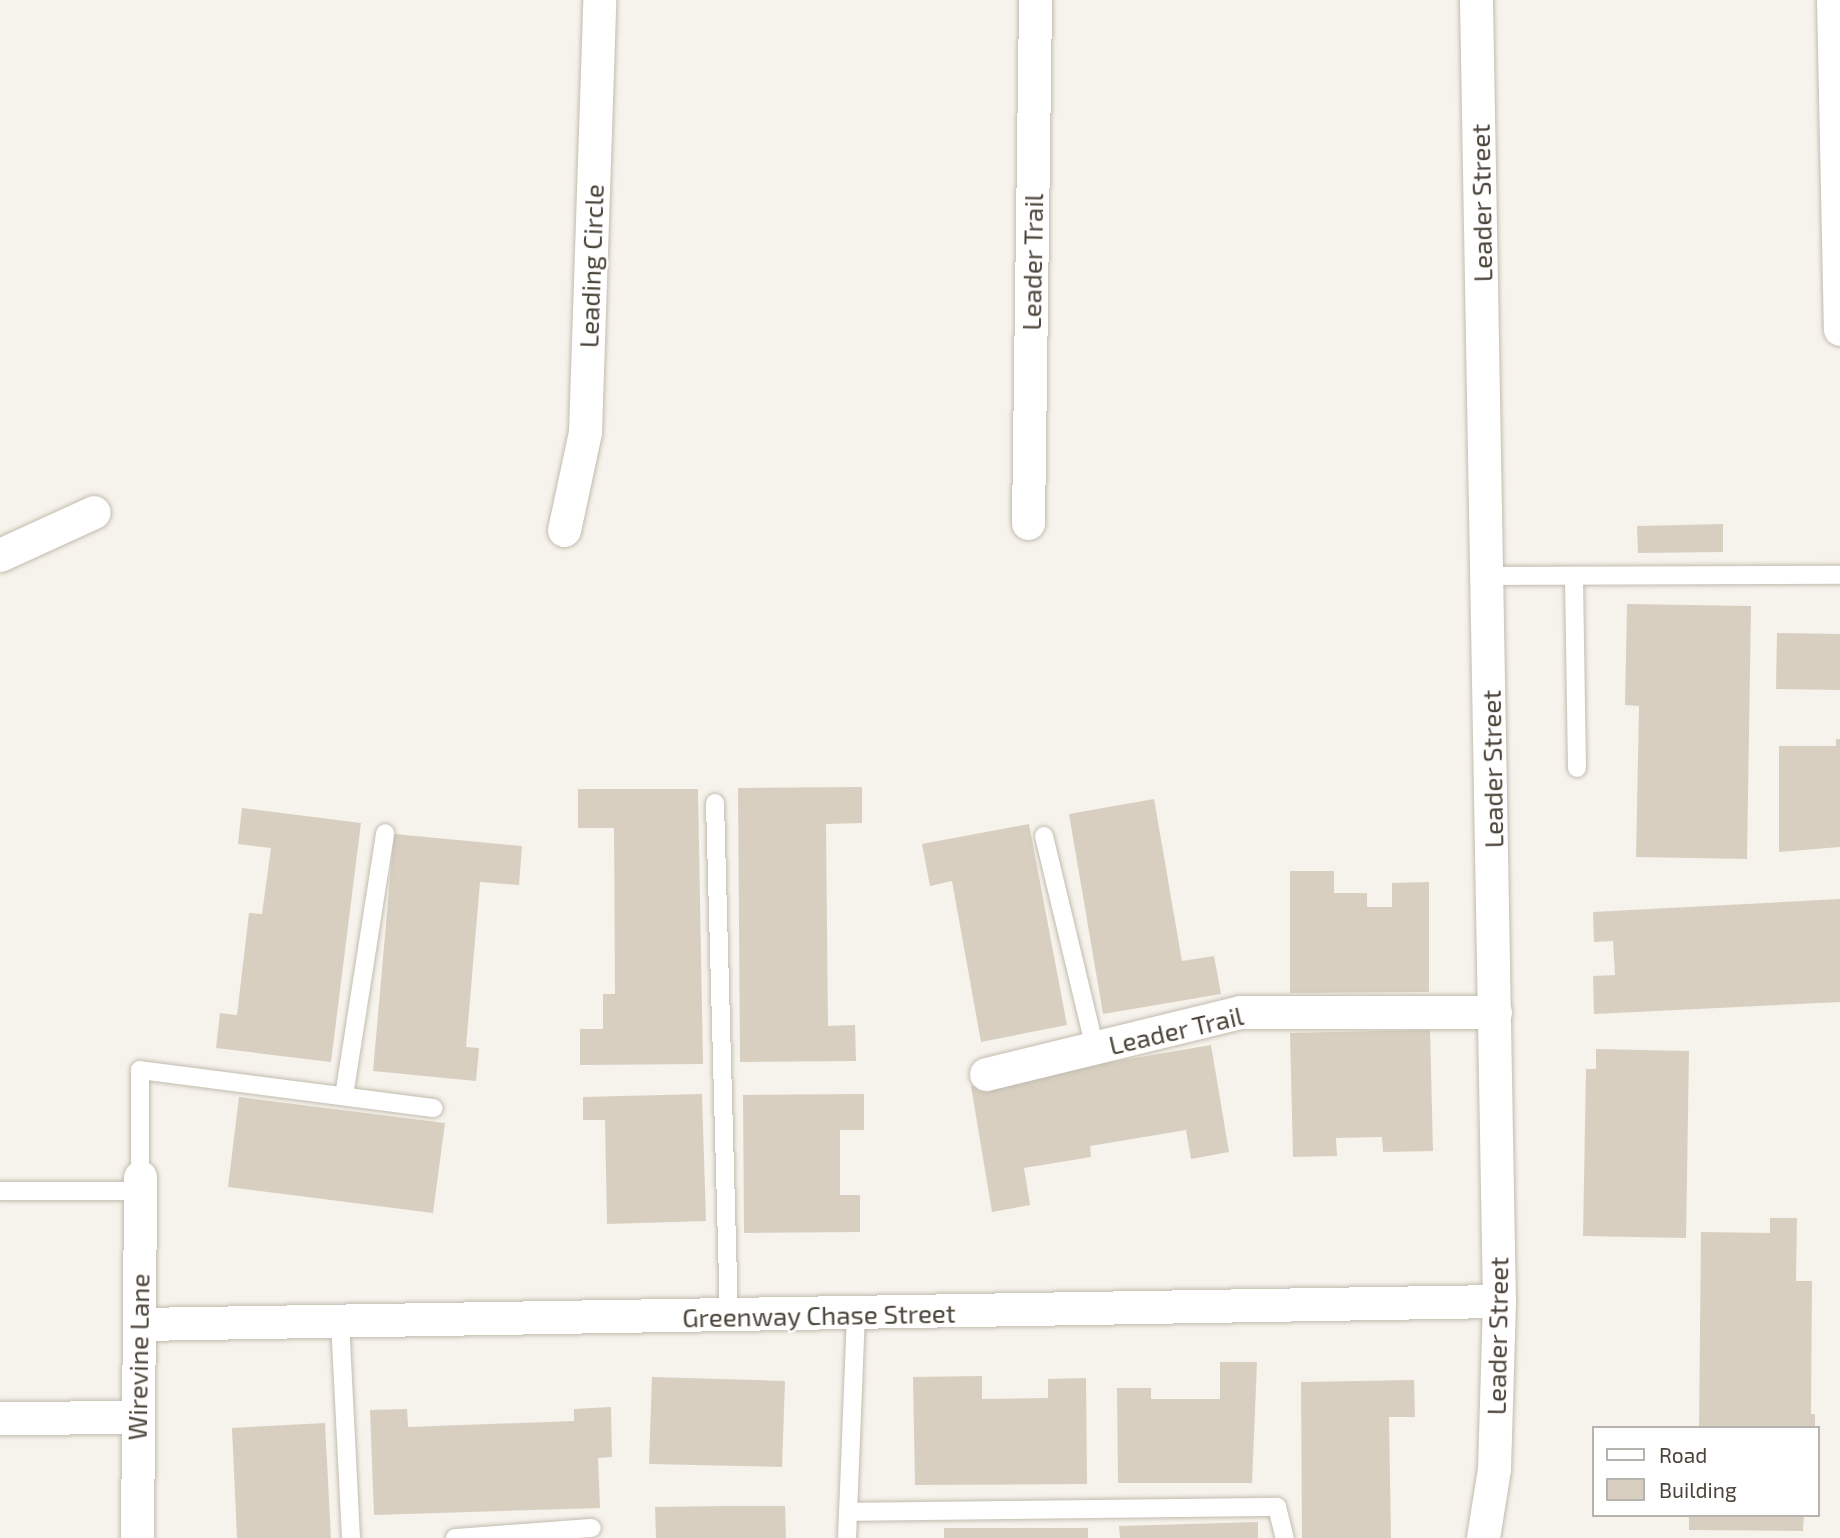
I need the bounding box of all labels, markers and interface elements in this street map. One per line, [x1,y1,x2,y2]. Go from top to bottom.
street label: Leader Street [1464,123,1498,283]
street label: Leading Circle [573,183,609,349]
street label: Leader Trail [1015,193,1049,331]
street label: Leader Street [1475,689,1509,849]
street label: Leader Trail [1105,999,1247,1061]
street label: Leader Street [1480,1256,1514,1416]
street label: Wirevine Lane [121,1273,155,1441]
street label: Greenway Chase Street [682,1297,956,1333]
legend [1591,1426,1819,1517]
text: Road [1659,1442,1707,1467]
text: Building [1659,1477,1737,1502]

